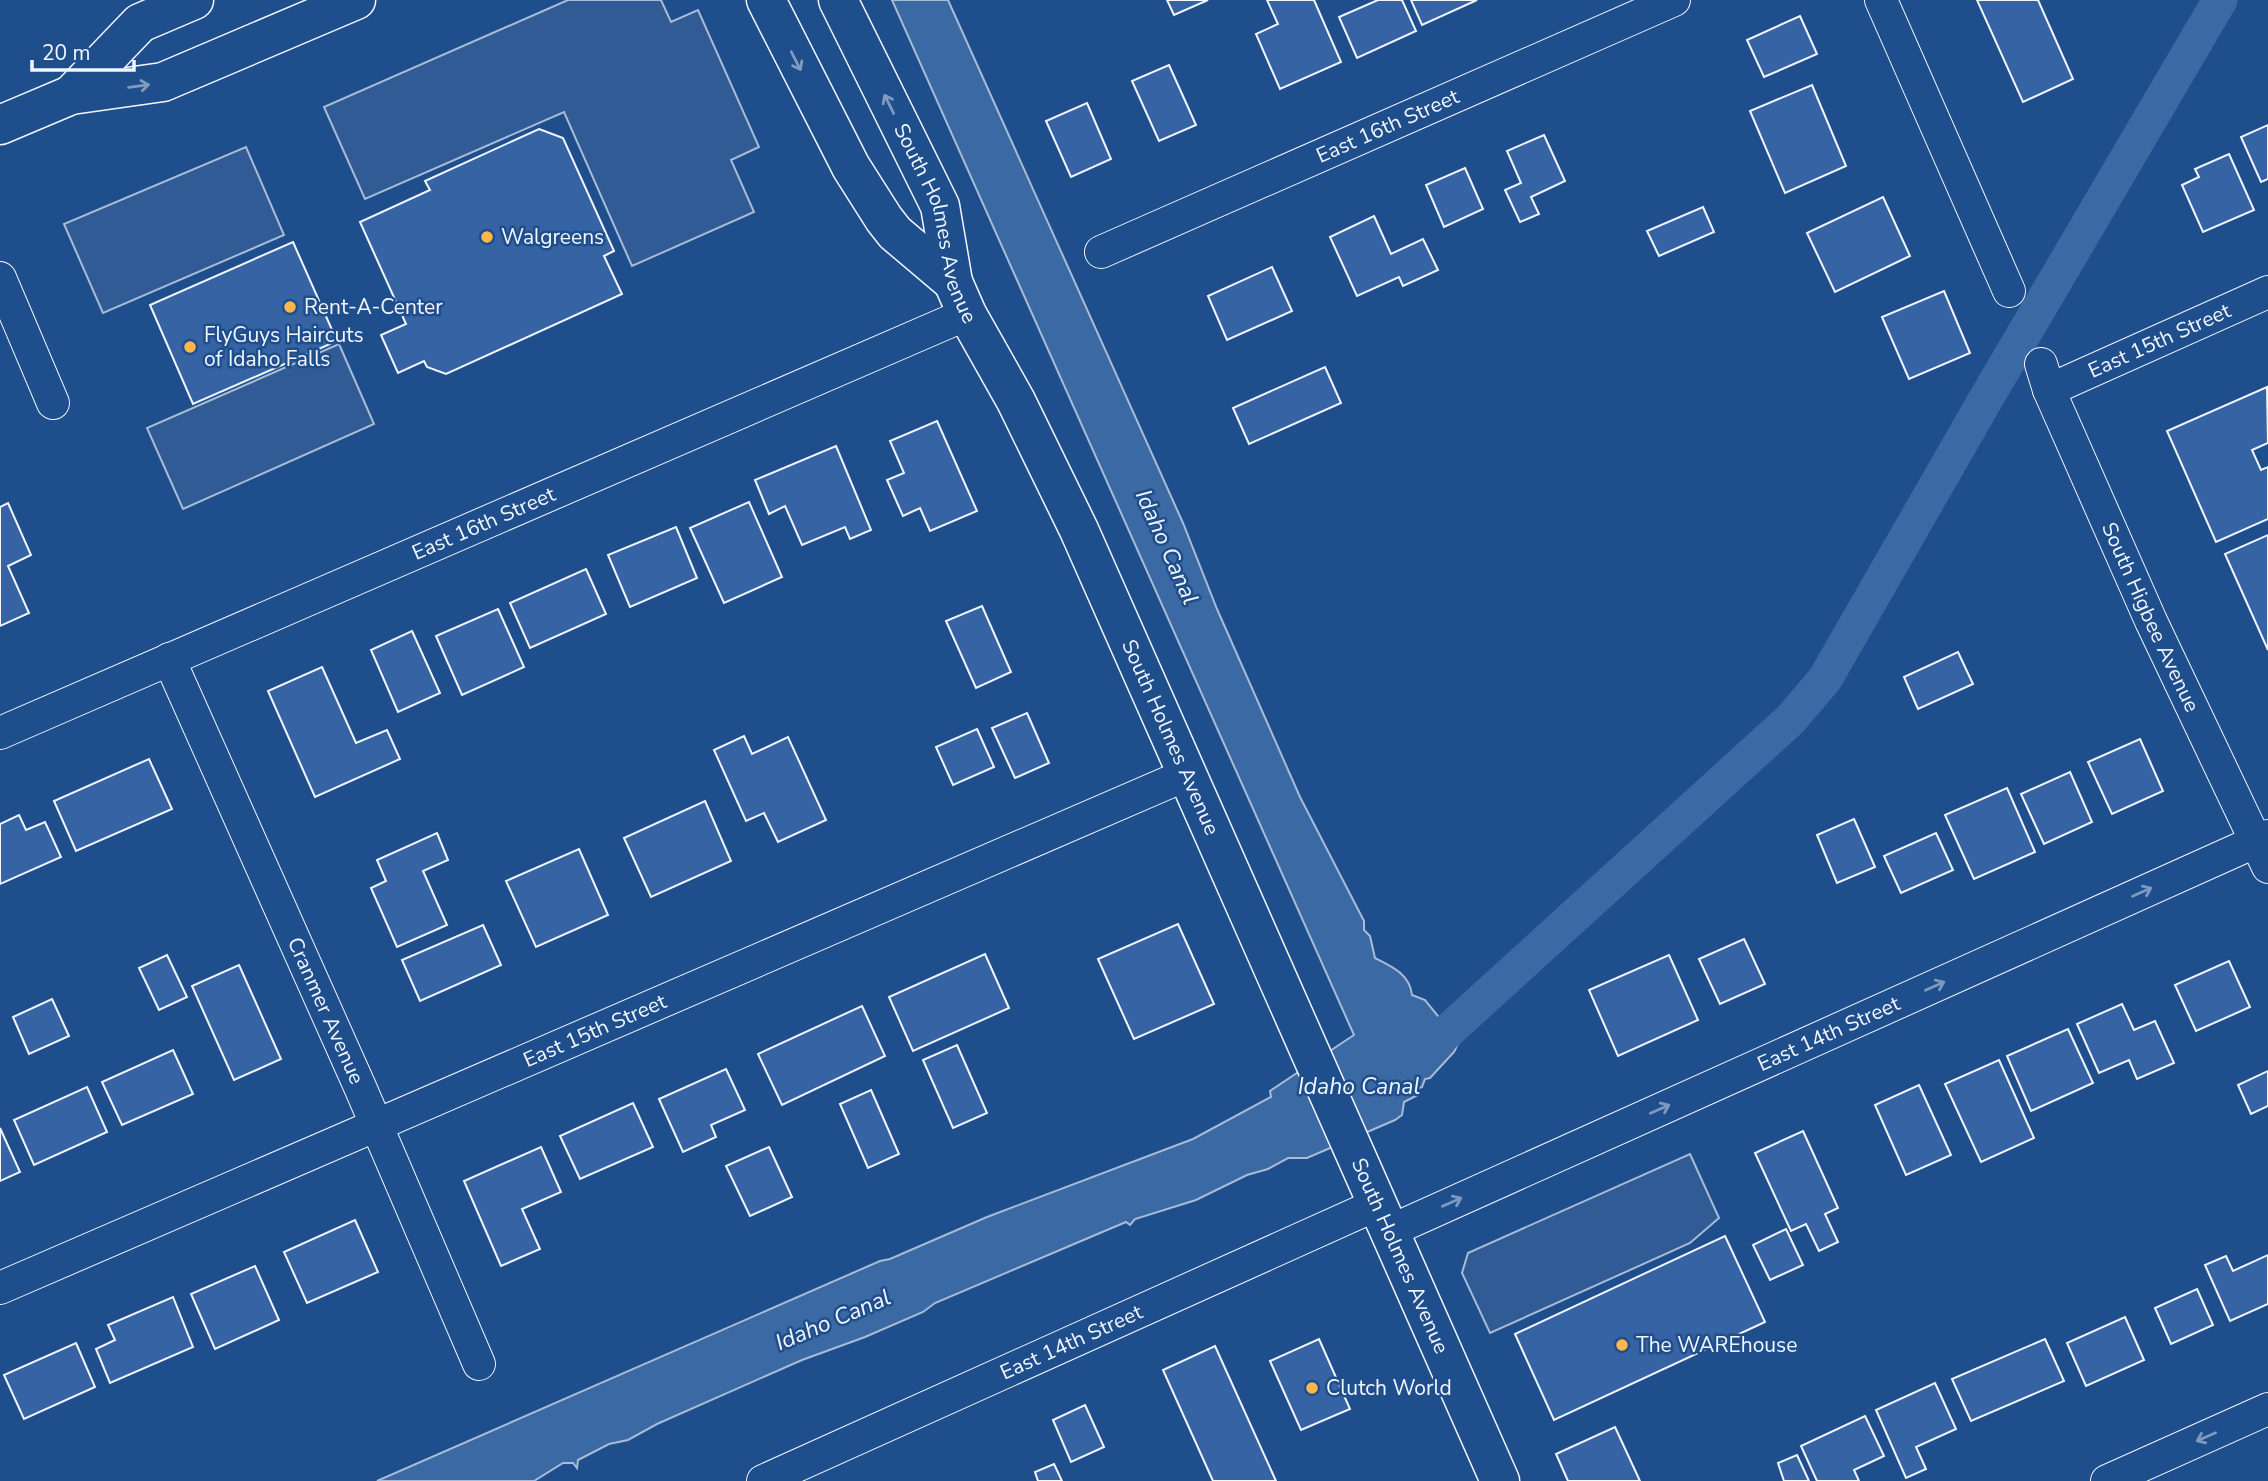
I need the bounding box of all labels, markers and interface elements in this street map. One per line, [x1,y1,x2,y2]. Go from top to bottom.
scale bar [32,28,133,72]
text: 20 m [42,39,91,67]
one-way arrow [790,50,804,71]
one-way arrow [127,79,150,92]
street label: East 16th Street [1312,82,1464,170]
one-way arrow [882,94,896,115]
street label: South Holmes Avenue [887,119,983,328]
place label: Walgreens [501,223,604,251]
marker: Walgreens [479,229,495,245]
place label: Rent-A-Center [304,293,443,321]
street label: East 15th Street [2084,296,2236,385]
marker: Rent-A-Center [282,299,298,315]
place label: FlyGuys Haircuts of Idaho Falls [204,321,364,373]
marker: FlyGuys Haircuts of Idaho Falls [182,339,198,355]
street label: East 16th Street [408,480,560,567]
water label: Idaho Canal [1128,485,1206,609]
street label: South Higbee Avenue [2095,518,2206,717]
street label: South Holmes Avenue [1115,635,1226,840]
one-way arrow [2131,885,2152,898]
street label: Cranmer Avenue [281,933,371,1089]
one-way arrow [1923,979,1945,992]
street label: East 15th Street [519,987,671,1074]
street label: East 14th Street [1753,989,1905,1078]
water label: Idaho Canal [1298,1071,1420,1102]
one-way arrow [1649,1102,1670,1115]
street label: South Holmes Avenue [1345,1154,1456,1358]
one-way arrow [1441,1195,1463,1208]
water label: Idaho Canal [770,1282,896,1358]
street label: East 14th Street [996,1298,1147,1386]
place label: The WAREhouse [1636,1331,1797,1359]
marker: The WAREhouse [1614,1337,1630,1353]
place label: Clutch World [1326,1374,1452,1402]
marker: Clutch World [1304,1380,1320,1396]
one-way arrow [2195,1431,2217,1444]

